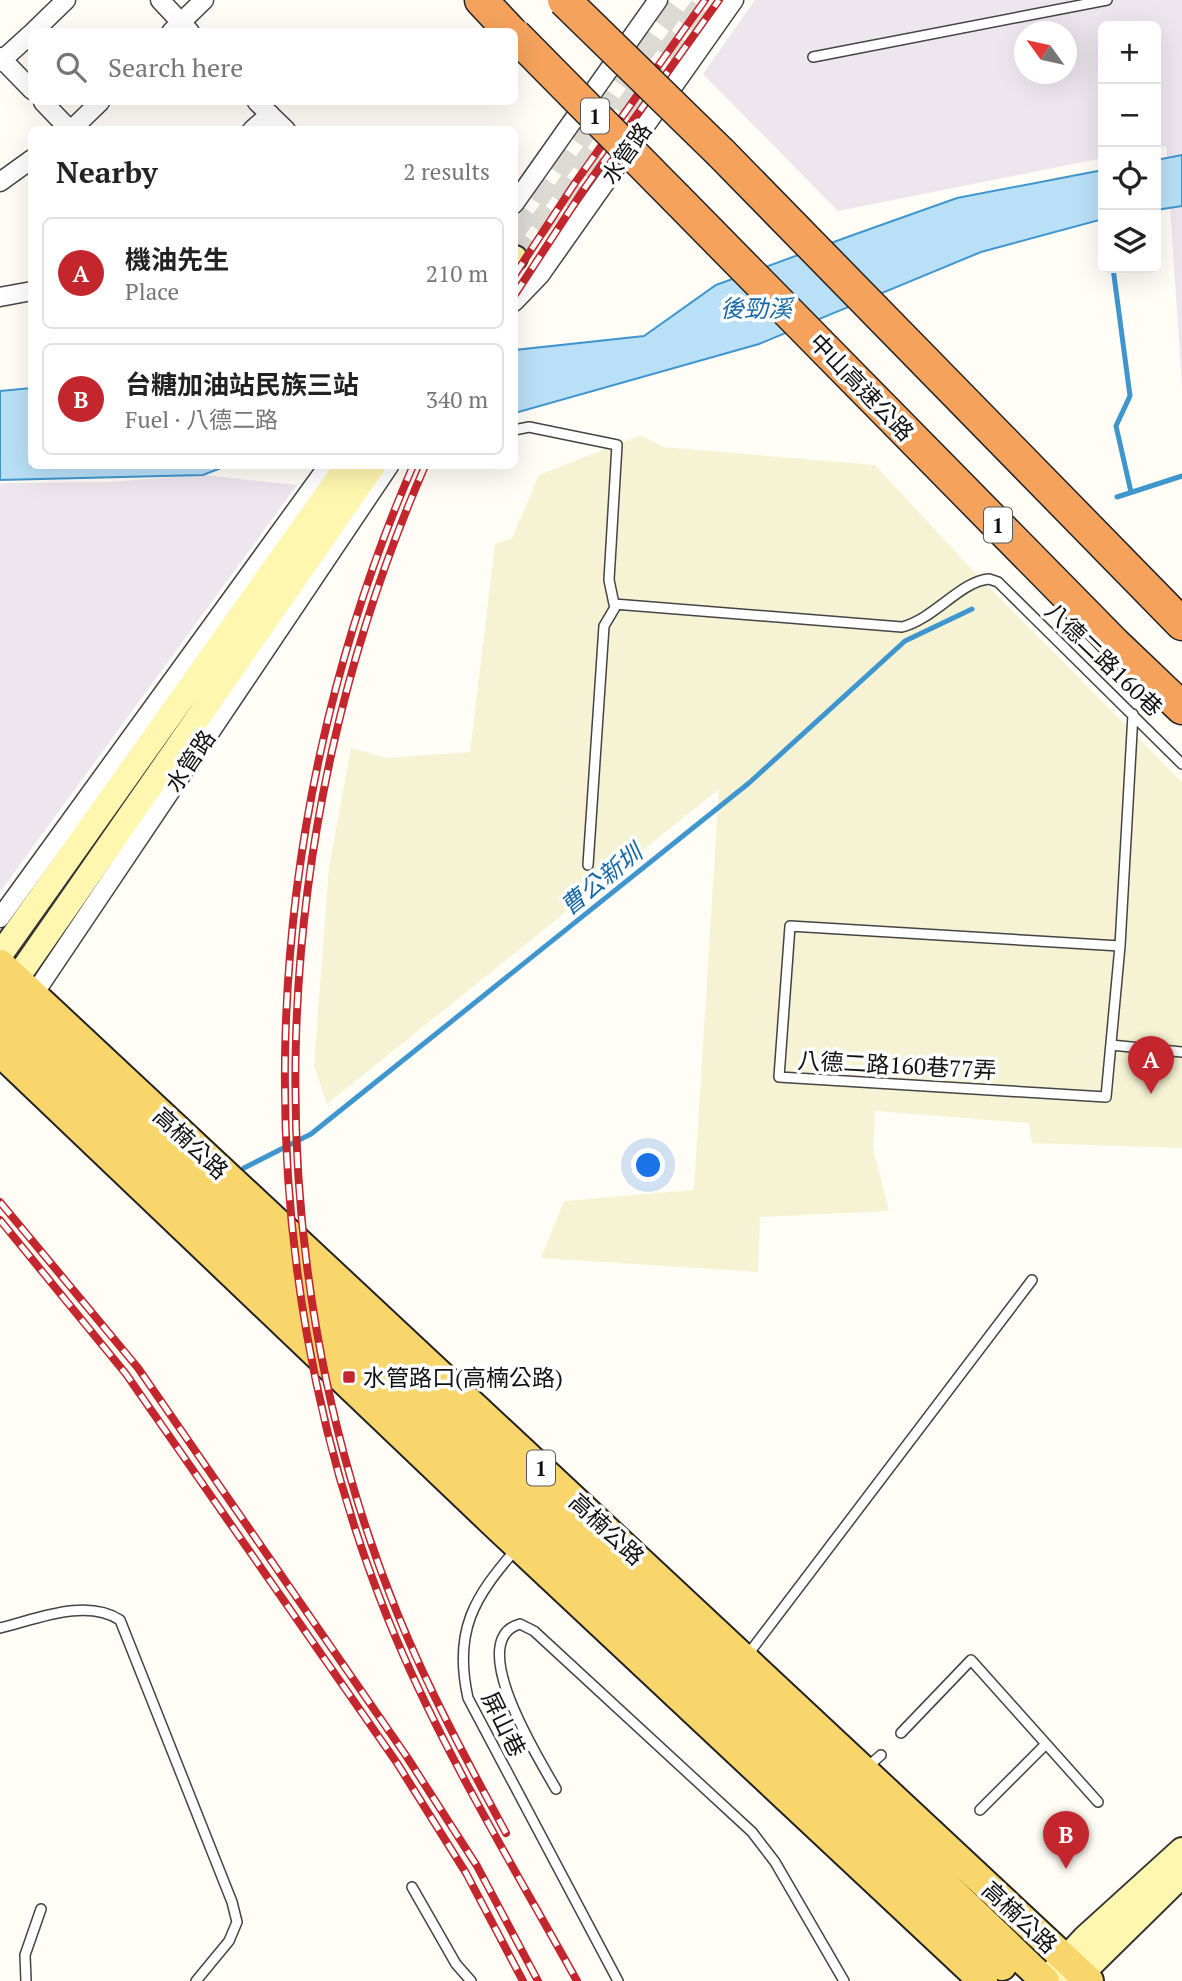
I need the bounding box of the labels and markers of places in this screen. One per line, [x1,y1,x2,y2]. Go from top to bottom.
pin: A [1128,1036,1174,1094]
place label: 水管路口(高楠公路) [363,1362,563,1393]
marker: 水管路口(高楠公路) [341,1369,357,1385]
pin: B [1043,1811,1089,1869]

